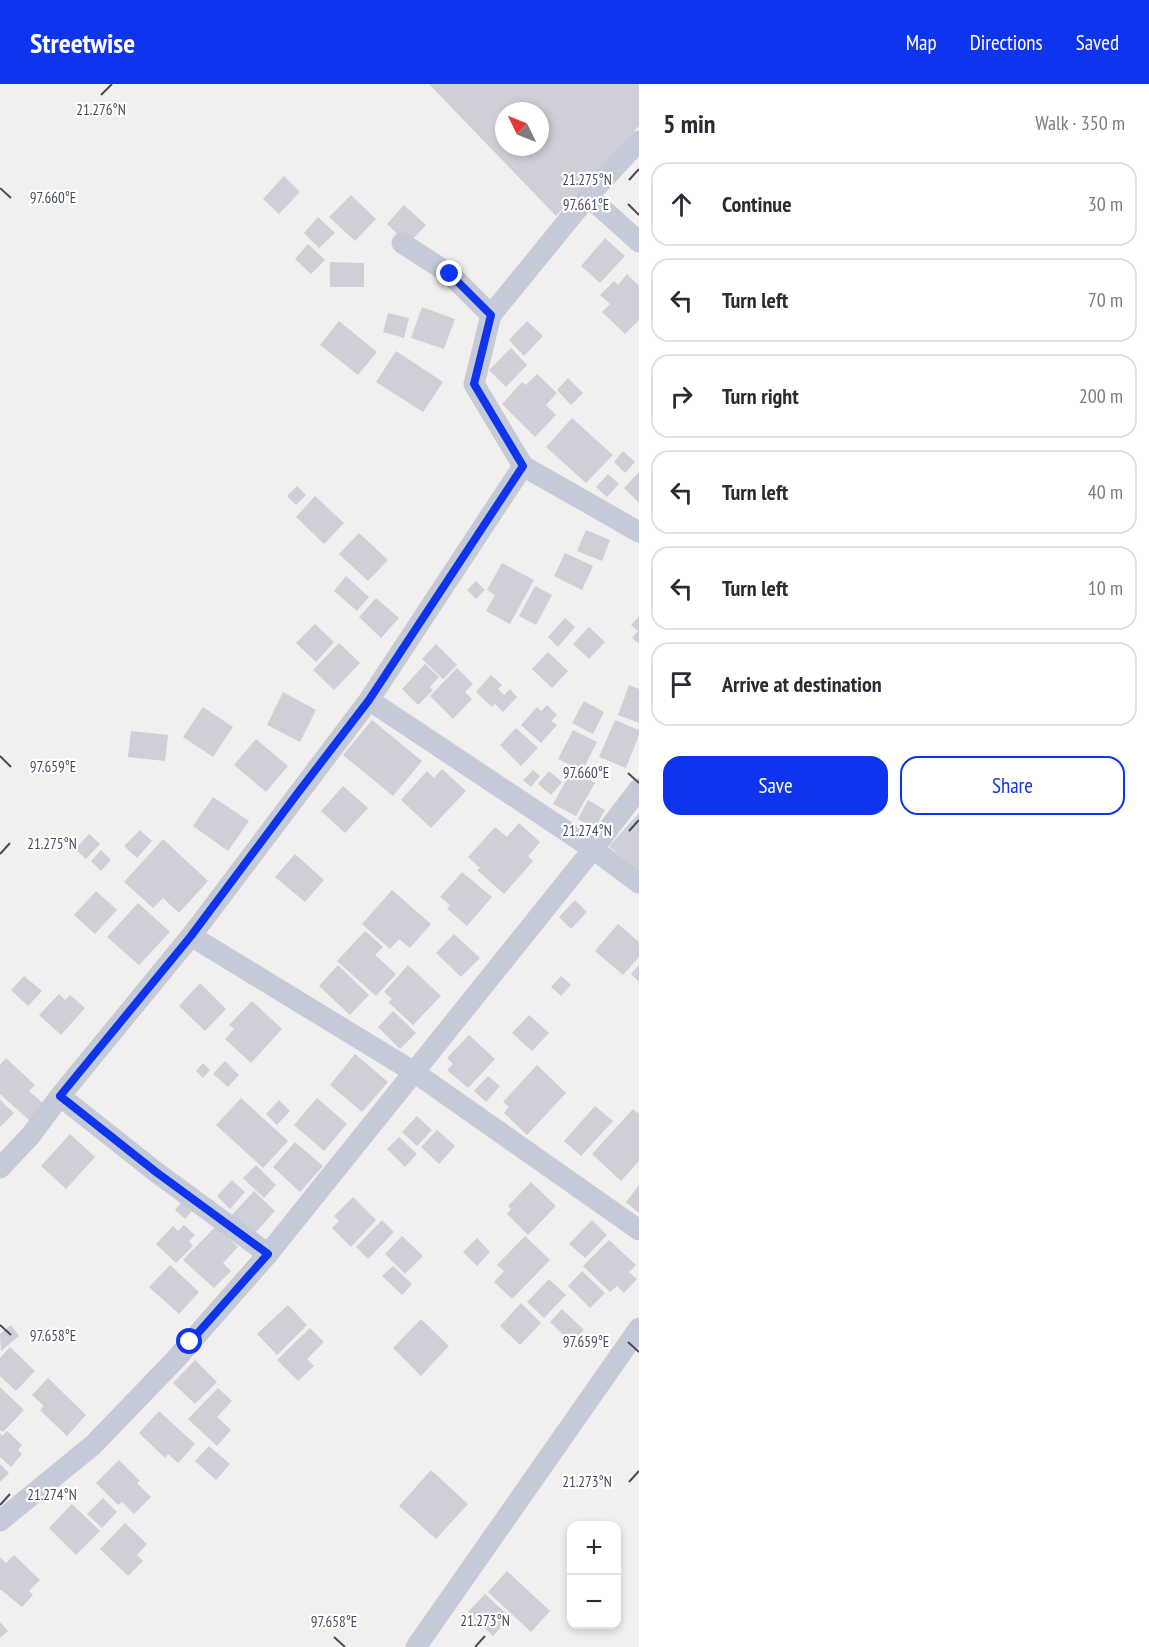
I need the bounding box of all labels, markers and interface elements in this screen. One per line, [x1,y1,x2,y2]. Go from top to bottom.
text: Streetwise [30,24,135,61]
text: Map [906,29,937,56]
text: Directions [970,29,1043,56]
text: Saved [1076,29,1119,56]
text: 21.276°N [76,100,126,119]
north arrow [495,102,549,156]
text: 5 min [663,107,716,140]
text: Walk · 350 m [1035,110,1125,136]
text: 21.275°N [562,170,612,189]
text: 97.660°E [30,188,76,207]
icon: ahead [665,188,698,221]
text: Continue [722,190,792,218]
text: 30 m [1088,191,1123,217]
text: 97.661°E [563,195,609,214]
route end [436,260,462,286]
icon: left [665,284,698,317]
text: Turn left [722,286,788,314]
text: 70 m [1088,287,1123,313]
icon: right [665,380,698,413]
text: Turn right [722,382,799,410]
text: 200 m [1079,383,1123,409]
icon: left [665,476,698,509]
text: Turn left [722,478,788,506]
text: 40 m [1088,479,1123,505]
icon: left [665,572,698,605]
text: Turn left [722,574,788,602]
text: 10 m [1088,575,1123,601]
icon: arrive [665,668,698,701]
text: Arrive at destination [722,670,882,698]
button: Save [663,756,888,815]
button: Share [900,756,1125,815]
text: 97.659°E [30,757,76,776]
text: 97.660°E [563,763,609,782]
text: 21.274°N [562,821,612,840]
text: 21.275°N [27,834,77,853]
text: 97.658°E [30,1326,76,1345]
route start [176,1328,202,1354]
text: 97.659°E [563,1332,609,1351]
text: 21.273°N [562,1472,612,1491]
text: 21.274°N [27,1485,77,1504]
map controls [567,1521,621,1629]
button: + [567,1521,621,1575]
button: − [567,1575,621,1629]
text: 21.273°N [460,1611,510,1630]
text: 97.658°E [311,1612,357,1631]

